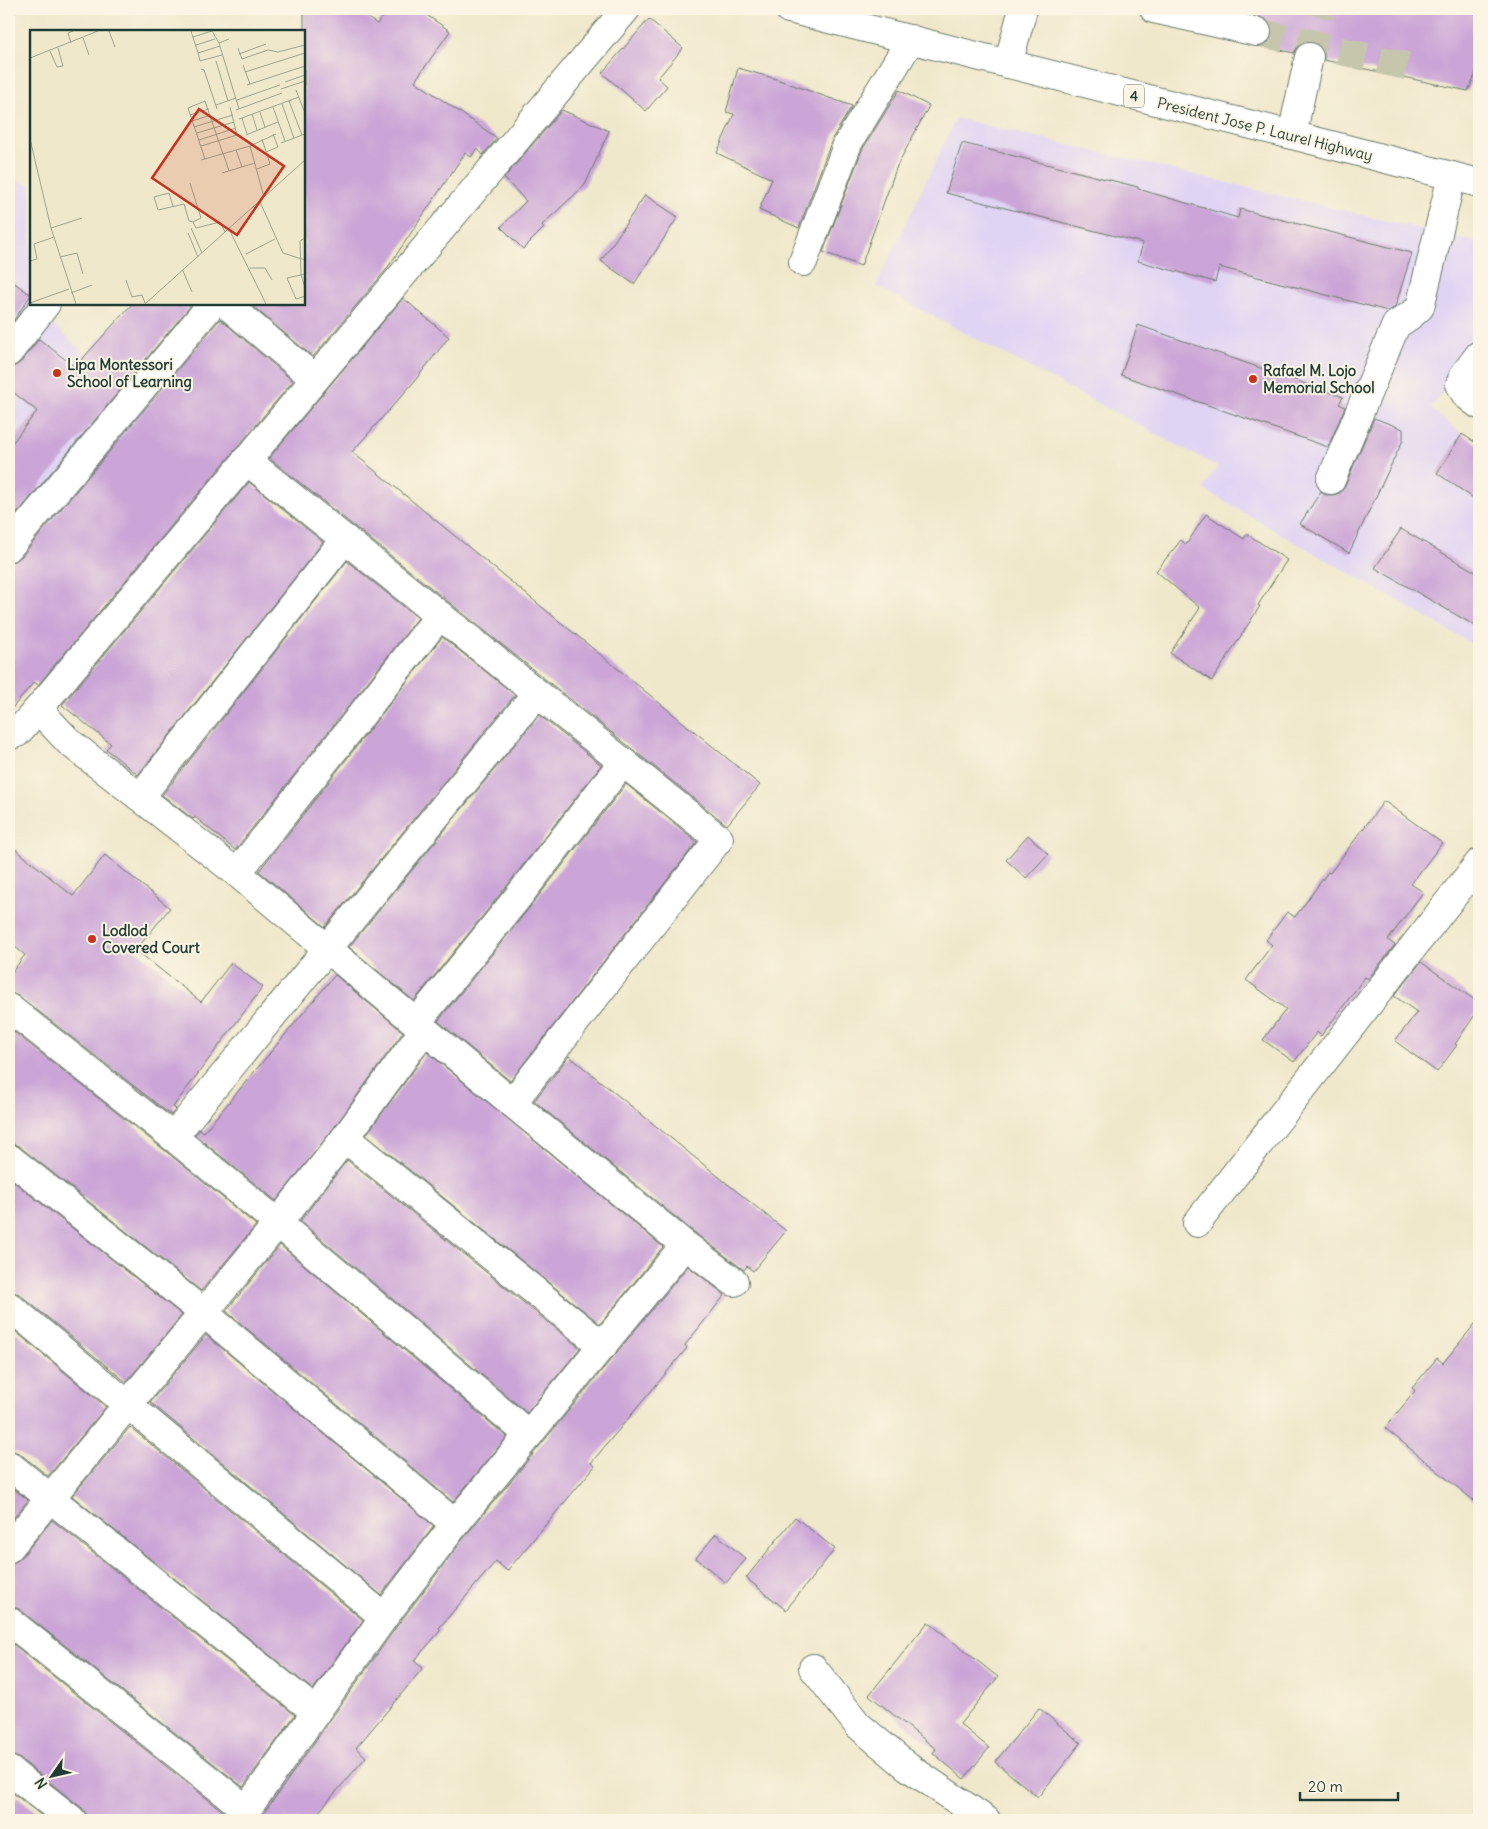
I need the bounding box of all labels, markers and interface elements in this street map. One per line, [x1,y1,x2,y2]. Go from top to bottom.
inset map [30,30,305,305]
road number: 4 [1124,84,1144,108]
street label: President Jose P. Laurel Highway [1155,93,1375,165]
place label: Lipa Montessori School of Learning [67,355,192,392]
place label: Rafael M. Lojo Memorial School [1263,361,1375,397]
marker: Lipa Montessori School of Learning [51,367,63,379]
marker: Rafael M. Lojo Memorial School [1247,373,1259,385]
place label: Lodlod Covered Court [102,921,201,957]
marker: Lodlod Covered Court [86,933,98,945]
north arrow [28,1752,78,1802]
scale bar [1300,1769,1398,1801]
text: N [31,1774,51,1792]
text: 20 m [1308,1777,1343,1796]

